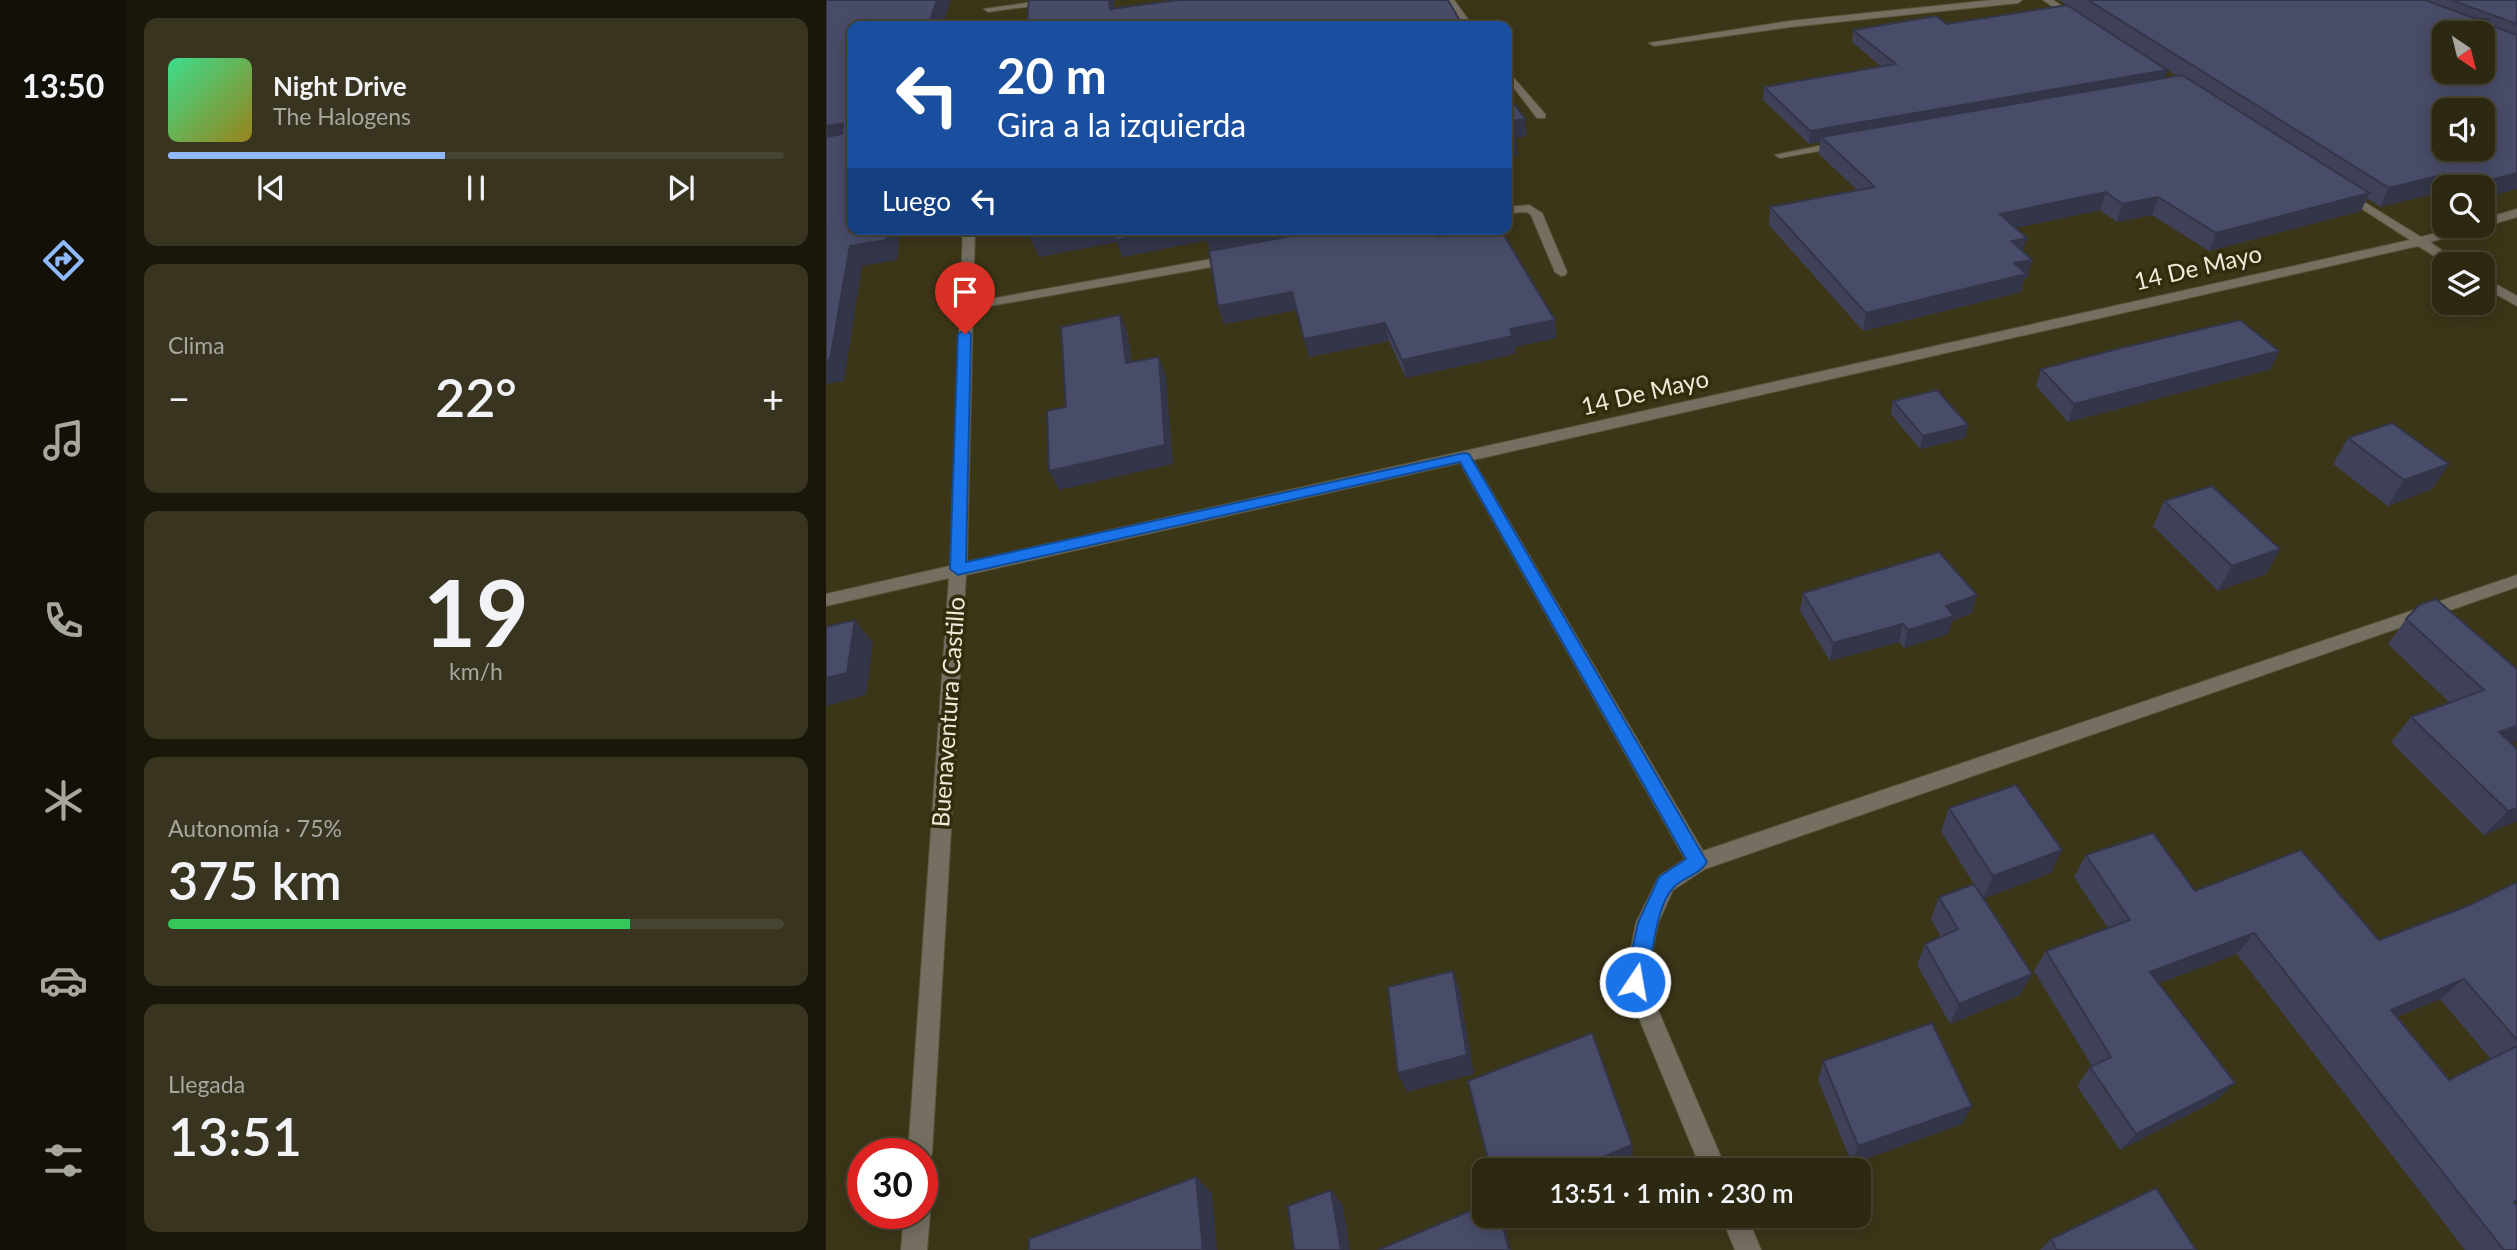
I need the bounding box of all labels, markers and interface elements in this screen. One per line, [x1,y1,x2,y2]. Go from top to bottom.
north arrow [2432,21,2496,84]
map controls [2432,21,2495,315]
text: 20 m [997,46,1107,104]
icon: left [882,49,973,140]
text: 13:50 [22,66,104,105]
text: Night Drive [273,70,407,102]
button: sound [2432,98,2495,161]
text: The Halogens [273,102,411,130]
text: Gira a la izquierda [997,105,1246,144]
icon: previous [252,169,290,207]
icon: pause [457,169,495,207]
icon: next [662,169,700,207]
button: search [2432,175,2495,238]
icon: left [965,182,1003,220]
text: Luego [882,185,951,217]
icon: directions [39,236,88,285]
street label: 14 De Mayo [2131,238,2264,295]
button: layers [2432,252,2495,315]
pin [935,262,995,334]
icon: arrive [946,273,984,311]
text: Clima [168,331,225,359]
street label: 14 De Mayo [1578,363,1711,420]
text: 22° [435,366,517,428]
text: − [168,375,190,421]
text: + [762,375,784,421]
icon: music [39,416,88,465]
text: 19 [423,557,529,666]
icon: phone [39,596,88,645]
street label: Buenaventura Castillo [925,596,970,828]
text: km/h [449,657,503,685]
icon: climate [39,776,88,825]
text: Autonomía · 75% [168,814,342,842]
text: 375 km [168,849,342,911]
position arrow [1598,945,1672,1019]
icon: car [39,956,88,1005]
text: Llegada [168,1070,245,1098]
text: 13:51 [168,1105,302,1167]
icon: filters [39,1136,88,1185]
speed limit sign: 30 [847,1138,938,1229]
text: 13:51 · 1 min · 230 m [1549,1177,1794,1209]

